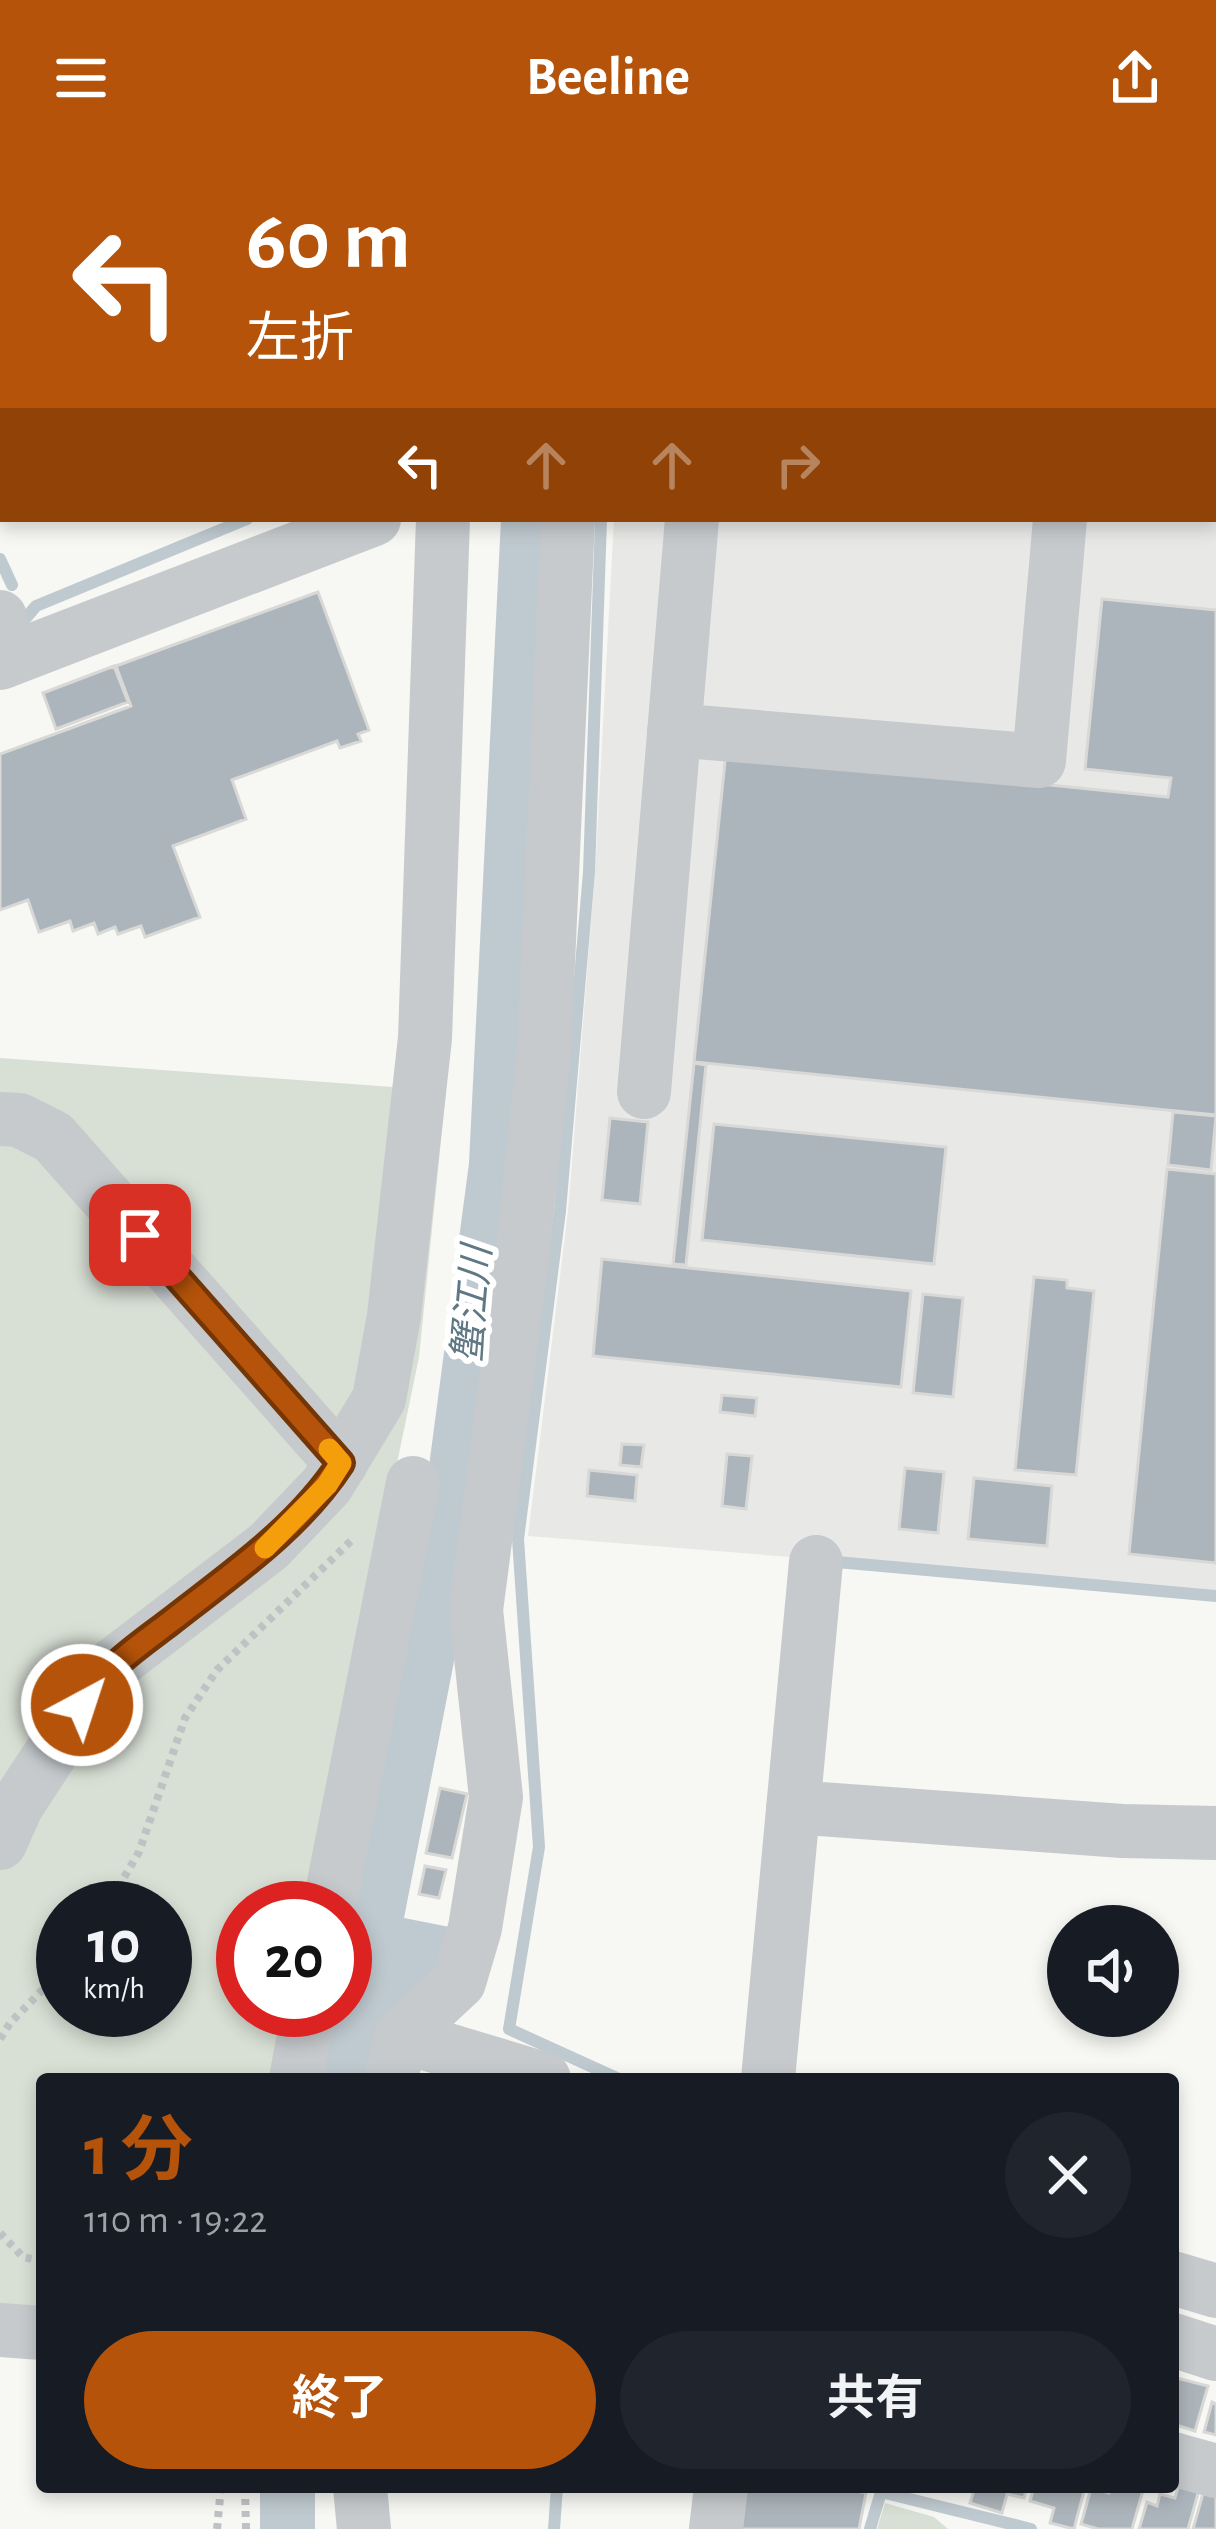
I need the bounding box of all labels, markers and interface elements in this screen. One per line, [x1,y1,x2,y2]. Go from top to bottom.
icon: menu [48,45,114,111]
icon: share [1102,45,1168,111]
text: Beeline [526,51,690,105]
text: 60 m [246,200,411,284]
icon: left [48,204,204,360]
text: 左折 [246,313,354,367]
icon: left [387,432,453,498]
icon: ahead [513,432,579,498]
icon: ahead [639,432,705,498]
icon: right [765,432,831,498]
pin [89,1184,191,1286]
icon: arrive [107,1202,173,1268]
water label: 蟹江川 [447,1240,498,1364]
position arrow [19,1642,145,1768]
speed limit sign: 20 [216,1881,372,2037]
map controls [1047,1905,1179,2037]
button: sound [1047,1905,1179,2037]
text: 10 [88,1914,140,1974]
text: km/h [83,1974,145,2004]
button: close [1005,2112,1131,2238]
text: 1 分 [84,2116,193,2188]
text: 110 m · 19:22 [84,2201,267,2240]
button: 終了 [84,2331,596,2469]
button: 共有 [620,2331,1131,2469]

